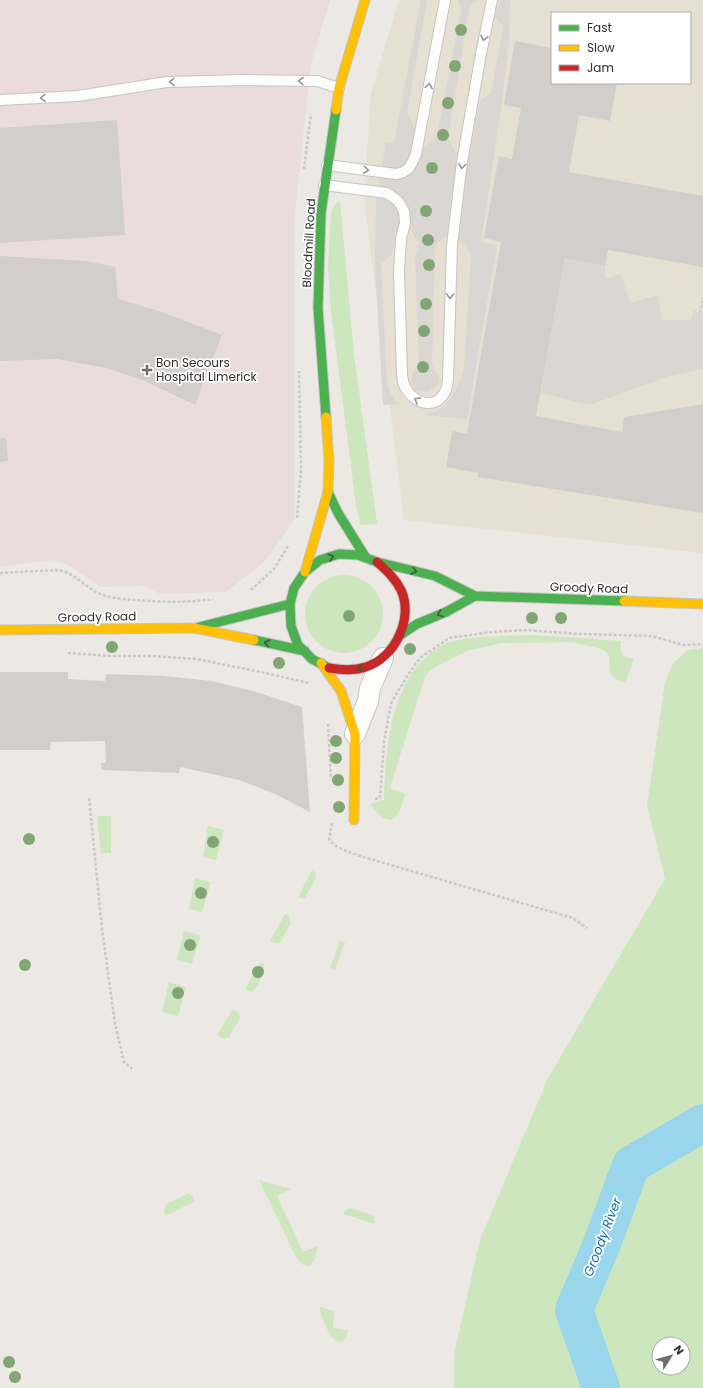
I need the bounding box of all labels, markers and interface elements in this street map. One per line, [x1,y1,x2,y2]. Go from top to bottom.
legend [551,12,691,84]
text: Fast [587,19,612,36]
one-way arrow [480,35,488,41]
text: Slow [587,39,615,56]
text: Jam [587,59,614,76]
one-way arrow [169,77,175,86]
one-way arrow [298,77,304,85]
one-way arrow [424,83,433,89]
one-way arrow [40,93,46,102]
one-way arrow [458,163,467,169]
one-way arrow [363,165,369,174]
street label: Bloodmill Road [298,198,319,288]
one-way arrow [446,293,455,299]
place label: Bon Secours Hospital Limerick [156,354,258,385]
marker: Bon Secours Hospital Limerick [141,364,153,376]
one-way arrow [414,397,421,404]
one-way arrow [327,553,334,562]
one-way arrow [411,567,418,575]
street label: Groody Road [550,578,629,597]
street label: Groody Road [58,607,136,626]
one-way arrow [437,610,444,618]
one-way arrow [264,640,270,648]
one-way arrow [356,663,363,672]
water label: Groody River [579,1194,627,1279]
north arrow [651,1336,691,1376]
text: N [670,1342,688,1358]

